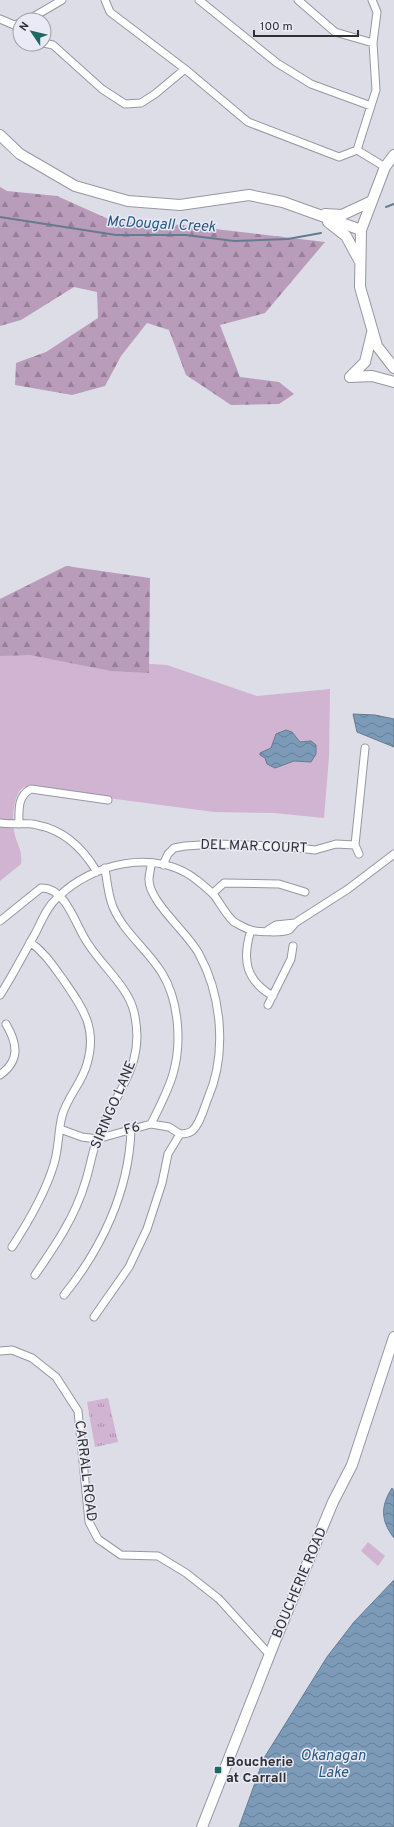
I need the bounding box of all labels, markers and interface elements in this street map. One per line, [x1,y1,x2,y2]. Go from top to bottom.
north arrow [12,12,52,52]
scale bar [254,12,358,38]
text: 100 m [260,19,293,35]
text: N [17,20,33,34]
water label: McDougall Creek [106,213,217,237]
street label: DEL MAR COURT [200,837,308,857]
street label: SIRINGO LANE [88,1058,140,1152]
street label: F6 [122,1119,142,1139]
street label: CARRALL ROAD [70,1419,100,1523]
street label: BOUCHERIE ROAD [269,1525,331,1641]
water label: Okanagan Lake [300,1747,366,1783]
place label: Boucherie at Carrall [226,1754,293,1787]
marker: Boucherie at Carrall [213,1765,223,1775]

